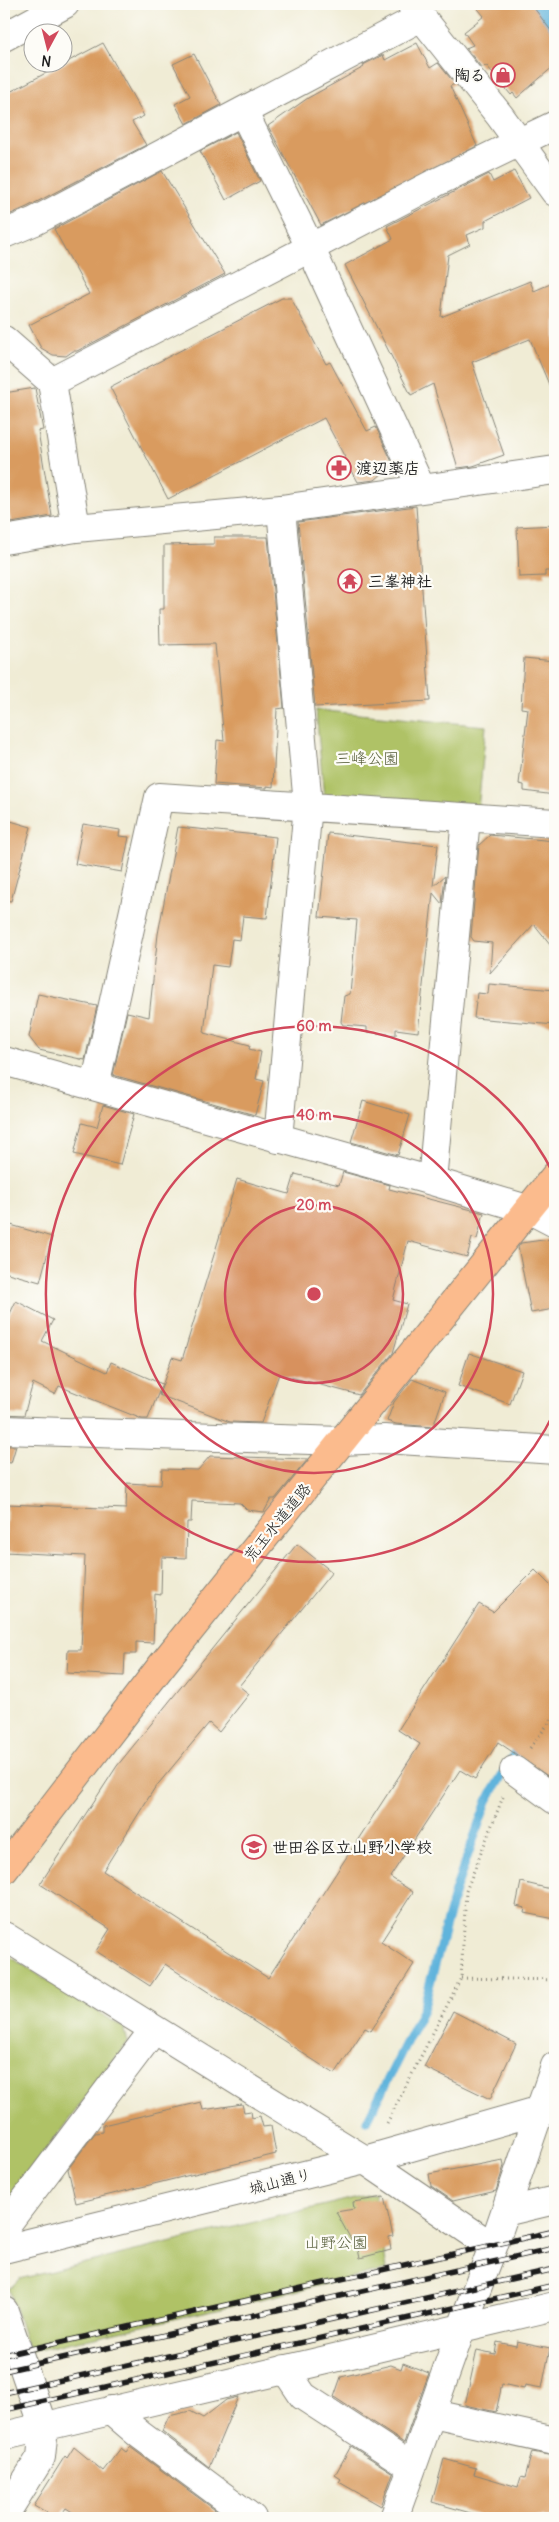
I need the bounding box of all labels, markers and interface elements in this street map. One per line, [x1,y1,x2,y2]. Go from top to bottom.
north arrow [22,22,72,72]
text: N [41,51,52,70]
shop icon: 陶る [490,62,516,88]
place label: 陶る [454,65,486,85]
pharmacy icon: 渡辺薬店 [326,455,352,481]
place label: 渡辺薬店 [356,458,420,478]
temple icon: 三峯神社 [337,568,363,594]
place label: 三峯神社 [368,571,432,591]
park label: 三峰公園 [335,748,399,768]
text: 60 m [296,1016,332,1035]
text: 40 m [296,1105,332,1124]
text: 20 m [297,1195,331,1214]
centre of rings [305,1285,323,1303]
street label: 荒玉水道道路 [239,1478,315,1566]
school or university icon: 世田谷区立山野小学校 [241,1834,267,1860]
place label: 世田谷区立山野小学校 [272,1837,432,1857]
street label: 城山通り [247,2164,313,2198]
park label: 山野公園 [304,2232,368,2252]

